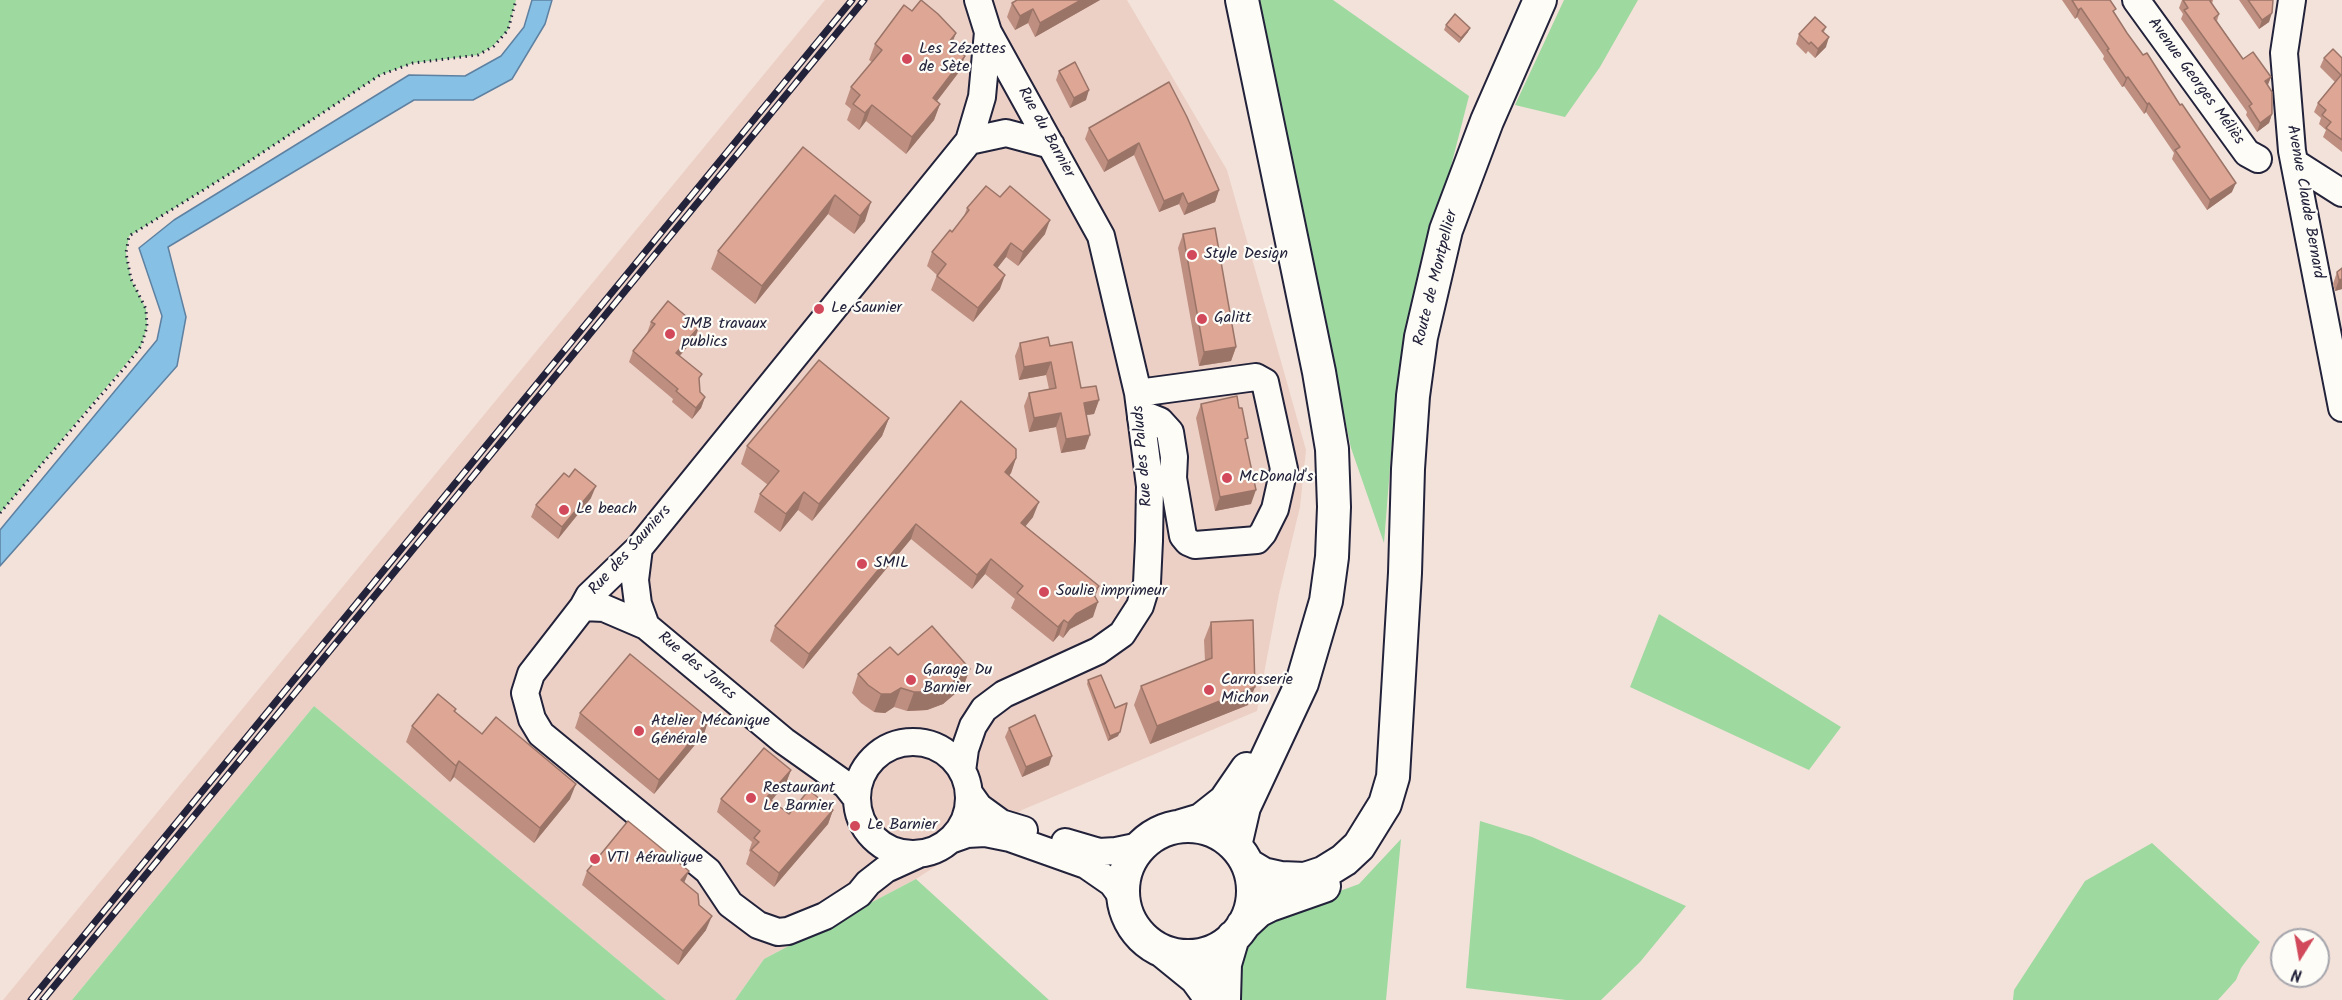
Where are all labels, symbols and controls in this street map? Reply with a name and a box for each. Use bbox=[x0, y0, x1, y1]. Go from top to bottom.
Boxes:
street label: Avenue Georges Méliès bbox=[2142, 15, 2248, 149]
place label: Les Zézettes de Sète bbox=[919, 40, 1006, 78]
marker: Les Zézettes de Sète bbox=[900, 52, 914, 66]
street label: Rue du Barnier bbox=[1012, 84, 1078, 182]
street label: Avenue Claude Bernard bbox=[2281, 124, 2327, 280]
street label: Route de Montpellier bbox=[1411, 208, 1463, 348]
place label: Style Design bbox=[1204, 245, 1288, 265]
marker: Style Design bbox=[1185, 248, 1199, 262]
place label: Le Saunier bbox=[831, 299, 902, 319]
marker: Le Saunier bbox=[812, 302, 826, 316]
place label: Galitt bbox=[1214, 309, 1251, 329]
marker: Galitt bbox=[1195, 312, 1209, 326]
place label: JMB travaux publics bbox=[682, 315, 766, 353]
marker: JMB travaux publics bbox=[663, 327, 677, 341]
street label: Rue des Paluds bbox=[1130, 405, 1158, 507]
place label: McDonald's bbox=[1239, 468, 1313, 488]
marker: McDonald's bbox=[1220, 471, 1234, 485]
place label: Le beach bbox=[576, 500, 637, 520]
street label: Rue des Sauniers bbox=[586, 502, 676, 600]
marker: Le beach bbox=[557, 503, 571, 517]
place label: SMIL bbox=[874, 554, 909, 574]
marker: SMIL bbox=[855, 557, 869, 571]
place label: Soulie imprimeur bbox=[1056, 582, 1167, 602]
marker: Soulie imprimeur bbox=[1037, 585, 1051, 599]
street label: Rue des Joncs bbox=[653, 629, 739, 705]
place label: Garage Du Barnier bbox=[923, 661, 992, 699]
place label: Carrosserie Michon bbox=[1221, 671, 1293, 709]
marker: Garage Du Barnier bbox=[904, 673, 918, 687]
marker: Carrosserie Michon bbox=[1202, 683, 1216, 697]
place label: Atelier Mécanique Générale bbox=[651, 712, 770, 750]
marker: Atelier Mécanique Générale bbox=[632, 724, 646, 738]
place label: Restaurant Le Barnier bbox=[763, 779, 835, 817]
marker: Restaurant Le Barnier bbox=[744, 791, 758, 805]
place label: Le Barnier bbox=[867, 816, 937, 836]
marker: Le Barnier bbox=[848, 819, 862, 833]
place label: VTI Aéraulique bbox=[607, 849, 703, 869]
marker: VTI Aéraulique bbox=[588, 852, 602, 866]
north arrow bbox=[2270, 928, 2330, 988]
text: N bbox=[2290, 961, 2304, 987]

